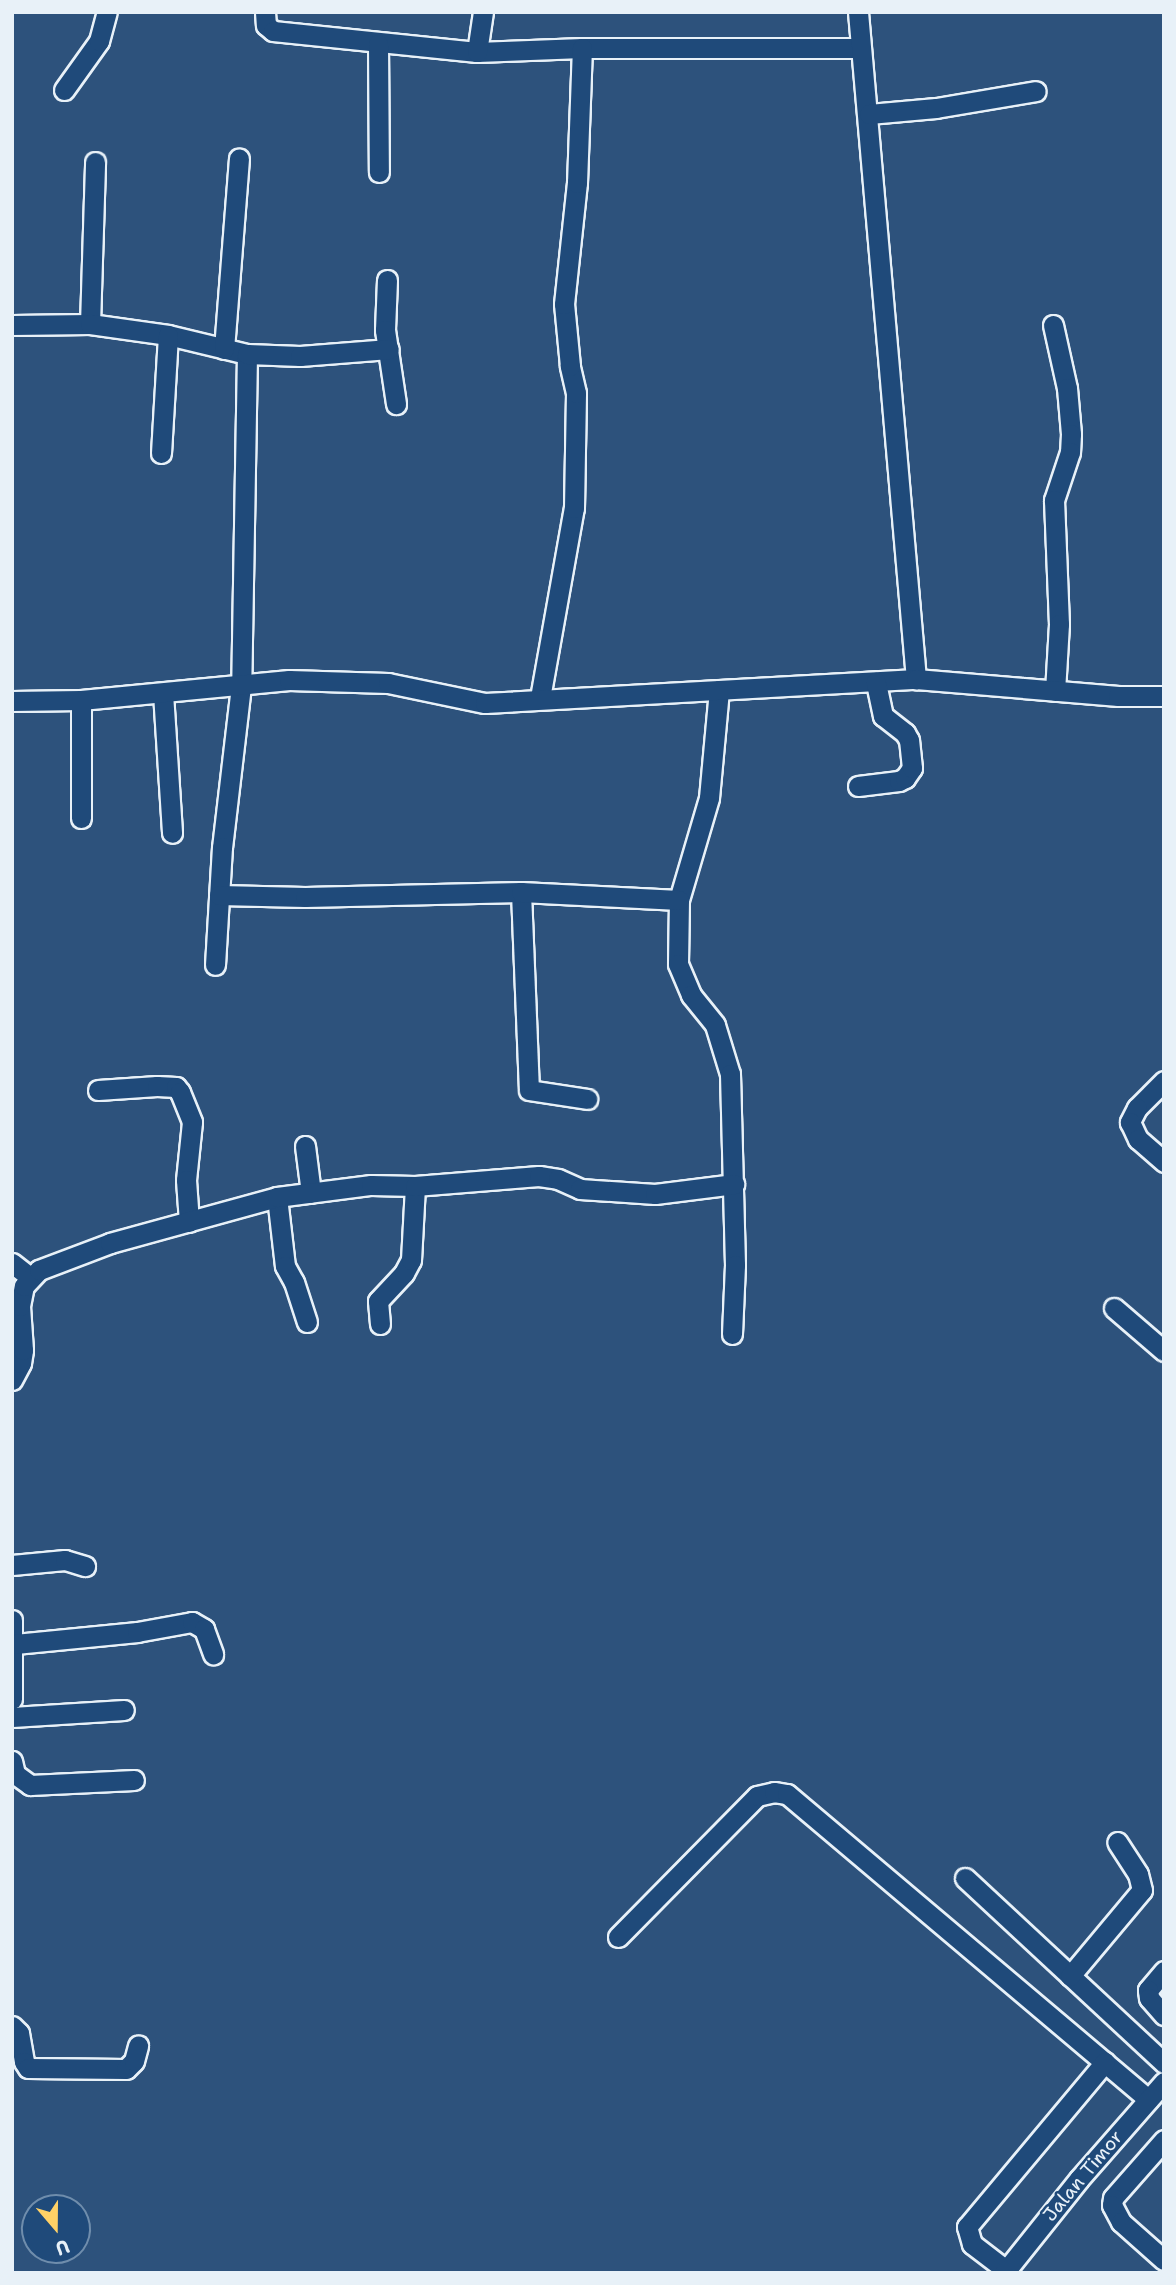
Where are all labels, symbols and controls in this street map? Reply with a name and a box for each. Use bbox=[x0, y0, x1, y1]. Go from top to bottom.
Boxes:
street label: Jalan Timor bbox=[1038, 2126, 1128, 2226]
north arrow bbox=[21, 2194, 91, 2264]
text: U bbox=[52, 2233, 73, 2261]

